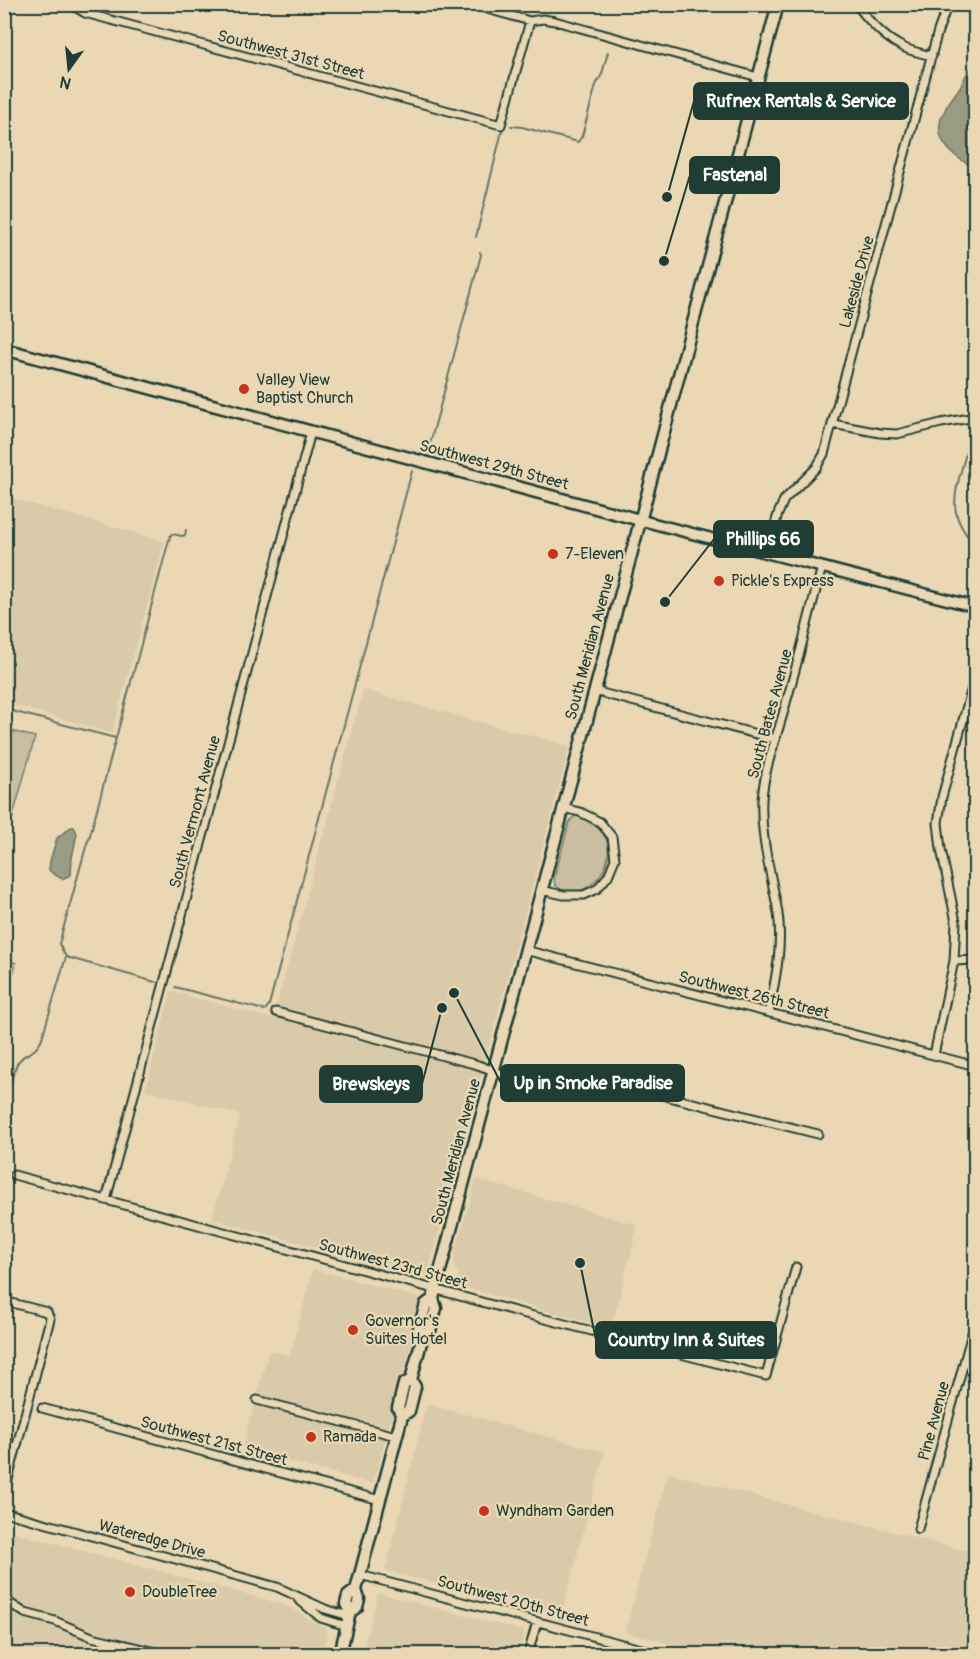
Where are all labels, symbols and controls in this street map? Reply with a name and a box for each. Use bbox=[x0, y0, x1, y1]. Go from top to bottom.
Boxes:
street label: Southwest 31st Street bbox=[215, 26, 367, 84]
north arrow bbox=[39, 39, 99, 99]
text: N bbox=[57, 71, 73, 94]
callout: Rufnex Rentals & Service bbox=[694, 83, 908, 119]
text: Rufnex Rentals & Service bbox=[706, 90, 897, 113]
callout: Fastenal bbox=[690, 157, 779, 193]
text: Fastenal bbox=[703, 164, 767, 187]
street label: Lakeside Drive bbox=[835, 234, 879, 330]
place label: Valley View Baptist Church bbox=[256, 370, 353, 408]
marker: Valley View Baptist Church bbox=[237, 382, 251, 396]
street label: Southwest 29th Street bbox=[417, 435, 571, 495]
callout: Phillips 66 bbox=[714, 521, 813, 557]
text: Phillips 66 bbox=[726, 528, 800, 551]
place label: 7-Eleven bbox=[565, 544, 624, 564]
marker: 7-Eleven bbox=[546, 547, 560, 561]
place label: Pickle's Express bbox=[731, 571, 834, 591]
street label: South Meridian Avenue bbox=[561, 572, 619, 722]
marker: Pickle's Express bbox=[712, 574, 726, 588]
street label: South Bates Avenue bbox=[743, 647, 797, 781]
street label: South Vermont Avenue bbox=[165, 733, 225, 891]
street label: Southwest 26th Street bbox=[676, 967, 832, 1024]
callout: Up in Smoke Paradise bbox=[501, 1065, 684, 1101]
callout: Brewskeys bbox=[320, 1066, 422, 1102]
text: Up in Smoke Paradise bbox=[513, 1072, 674, 1095]
text: Brewskeys bbox=[332, 1073, 411, 1096]
street label: South Meridian Avenue bbox=[427, 1077, 485, 1227]
street label: Southwest 23rd Street bbox=[316, 1235, 470, 1294]
place label: Governor's Suites Hotel bbox=[365, 1311, 447, 1349]
callout: Country Inn & Suites bbox=[596, 1322, 776, 1358]
marker: Governor's Suites Hotel bbox=[346, 1323, 360, 1337]
text: Country Inn & Suites bbox=[608, 1329, 765, 1352]
street label: Pine Avenue bbox=[914, 1379, 954, 1463]
street label: Southwest 21st Street bbox=[138, 1412, 290, 1470]
place label: Ramada bbox=[323, 1427, 377, 1447]
marker: Ramada bbox=[304, 1430, 318, 1444]
place label: Wyndham Garden bbox=[496, 1501, 614, 1521]
marker: Wyndham Garden bbox=[477, 1504, 491, 1518]
street label: Wateredge Drive bbox=[97, 1515, 208, 1563]
street label: Southwest 20th Street bbox=[435, 1571, 592, 1631]
place label: DoubleTree bbox=[142, 1582, 217, 1602]
marker: DoubleTree bbox=[123, 1585, 137, 1599]

